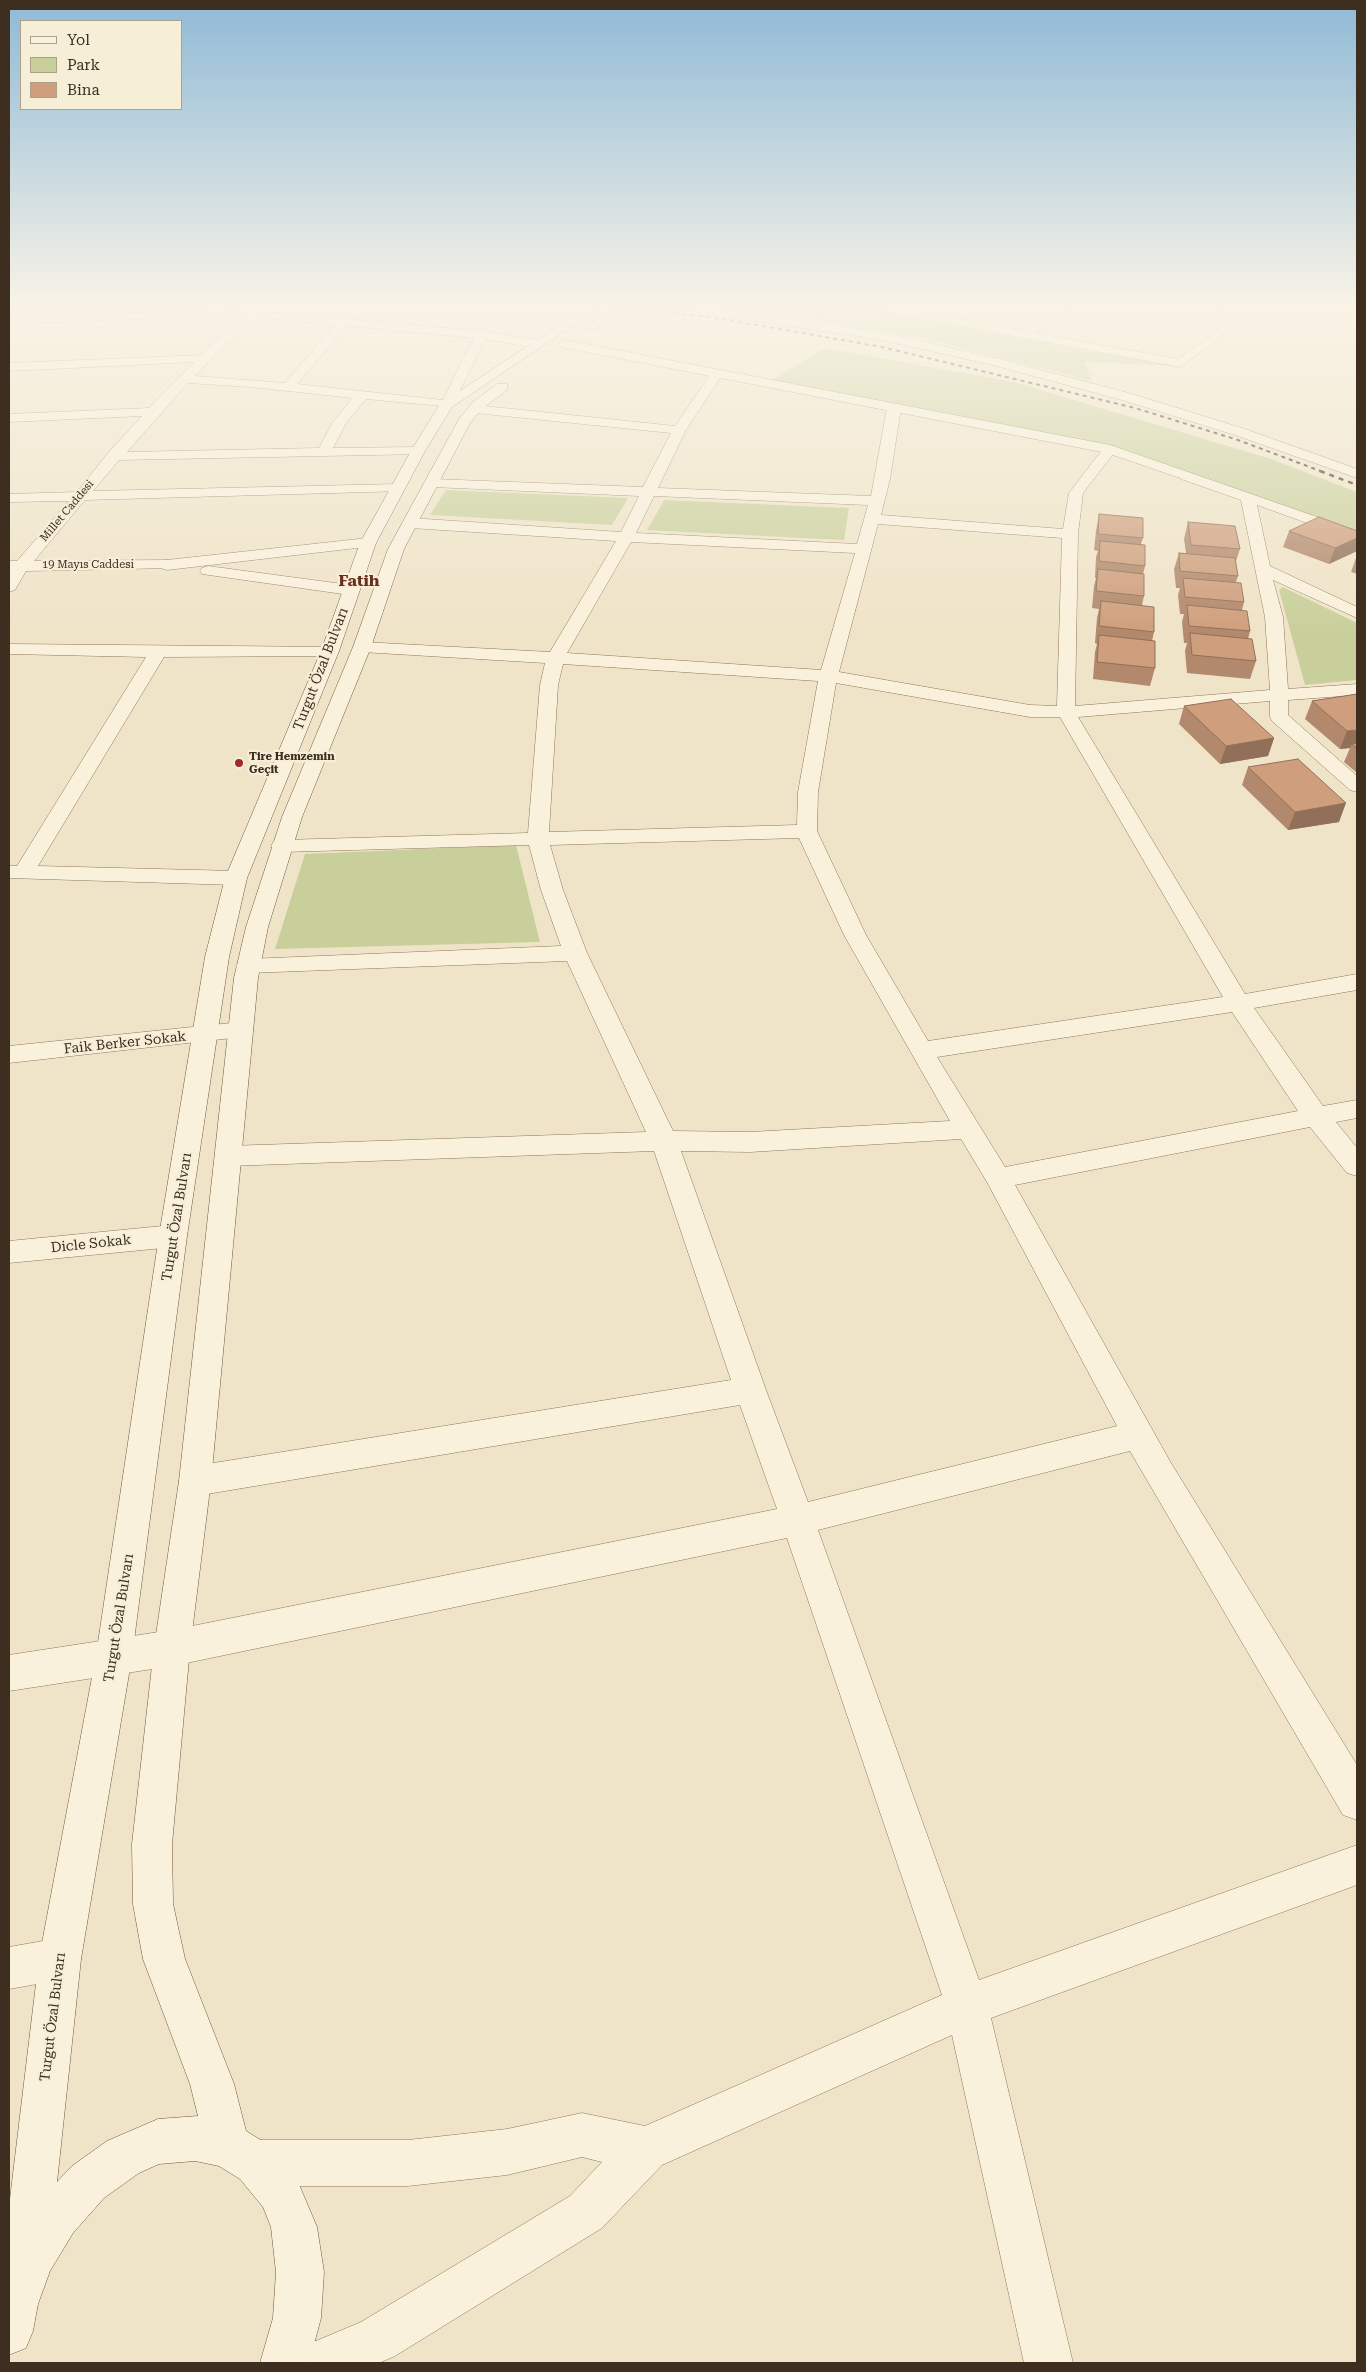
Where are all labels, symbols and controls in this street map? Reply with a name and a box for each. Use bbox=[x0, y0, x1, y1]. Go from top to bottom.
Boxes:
legend bbox=[20, 20, 182, 110]
text: Yol bbox=[67, 31, 90, 49]
text: Park bbox=[67, 56, 100, 74]
text: Bina bbox=[67, 81, 100, 99]
street label: Millet Caddesi bbox=[37, 478, 97, 544]
street label: 19 Mayıs Caddesi bbox=[42, 558, 134, 572]
district label: Fatih bbox=[339, 571, 379, 591]
street label: Turgut Özal Bulvarı bbox=[290, 605, 352, 733]
place label: Tire Hemzemin Geçit bbox=[249, 750, 335, 776]
marker: Tire Hemzemin Geçit bbox=[233, 757, 245, 769]
street label: Faik Berker Sokak bbox=[63, 1028, 187, 1058]
street label: Turgut Özal Bulvarı bbox=[159, 1151, 195, 1283]
street label: Dicle Sokak bbox=[50, 1231, 132, 1257]
street label: Turgut Özal Bulvarı bbox=[101, 1552, 137, 1684]
street label: Turgut Özal Bulvarı bbox=[37, 1951, 69, 2083]

